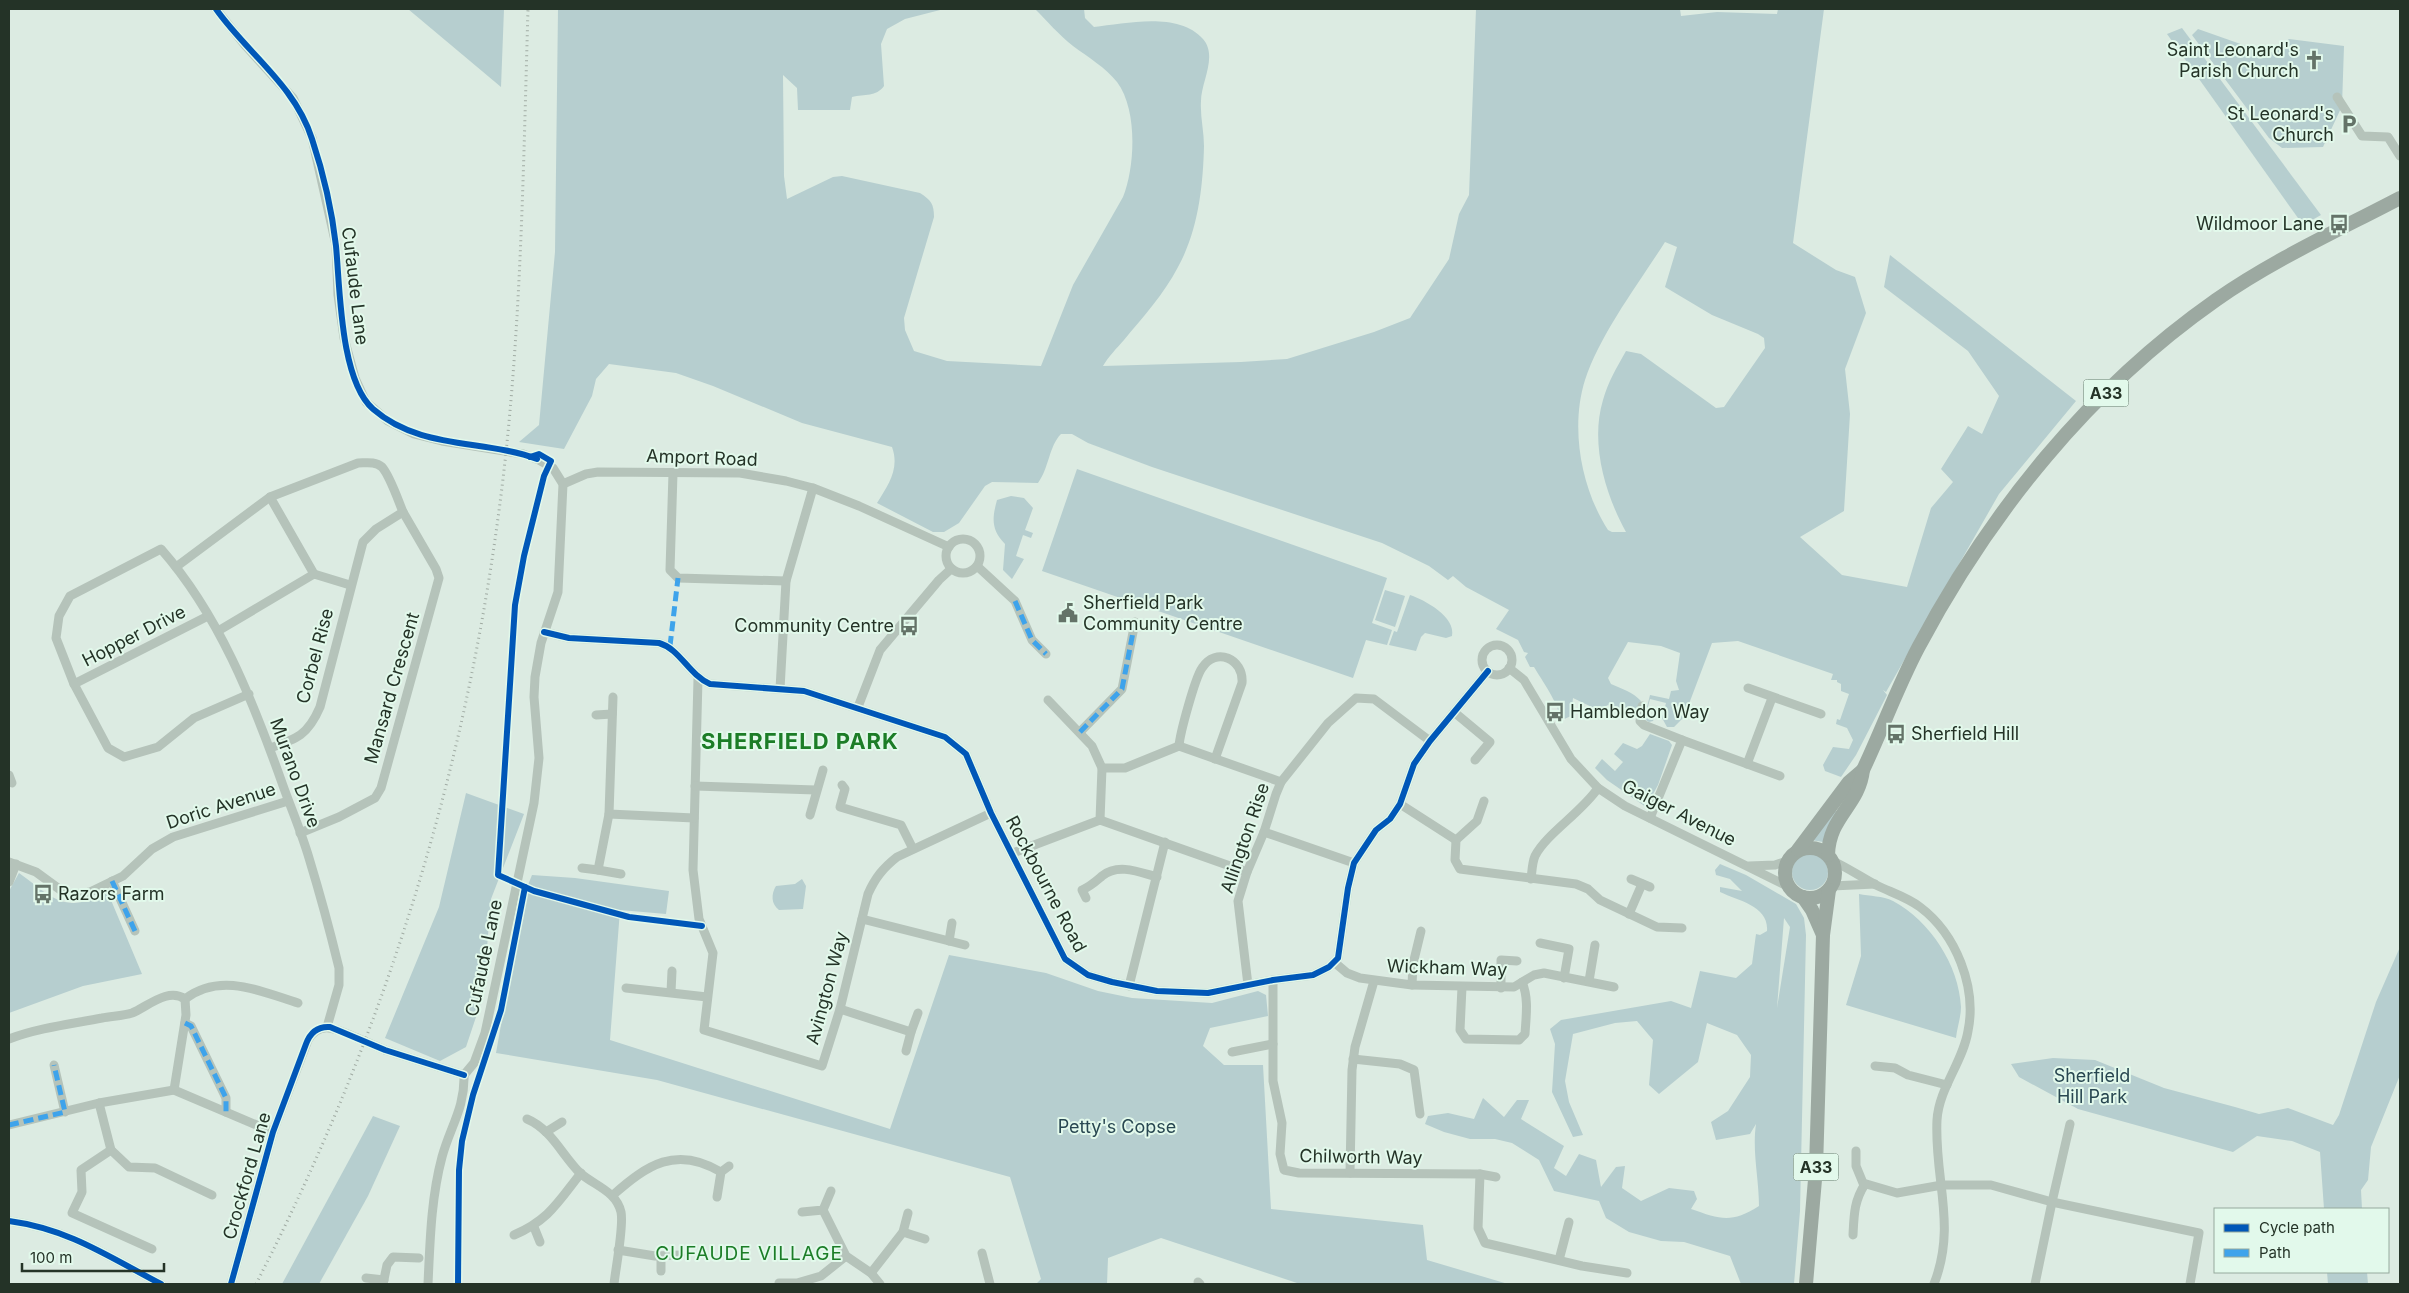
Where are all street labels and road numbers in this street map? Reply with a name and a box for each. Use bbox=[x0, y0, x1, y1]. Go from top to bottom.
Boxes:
street label: Cufaude Lane bbox=[338, 226, 373, 346]
road number: A33 bbox=[2084, 379, 2128, 406]
street label: Amport Road bbox=[646, 445, 758, 470]
street label: Hopper Drive bbox=[79, 600, 189, 671]
street label: Corbel Rise bbox=[292, 606, 337, 706]
street label: Mansard Crescent bbox=[360, 610, 423, 766]
street label: Murano Drive bbox=[266, 715, 325, 830]
street label: Gaiger Avenue bbox=[1619, 775, 1739, 850]
street label: Doric Avenue bbox=[163, 778, 278, 833]
street label: Allington Rise bbox=[1216, 780, 1273, 896]
street label: Rockbourne Road bbox=[1002, 812, 1091, 956]
street label: Cufaude Lane bbox=[461, 898, 506, 1018]
street label: Avington Way bbox=[801, 929, 852, 1047]
street label: Wickham Way bbox=[1386, 955, 1508, 980]
street label: Crockford Lane bbox=[218, 1110, 275, 1242]
street label: Chilworth Way bbox=[1299, 1145, 1423, 1168]
road number: A33 bbox=[1794, 1154, 1838, 1180]

